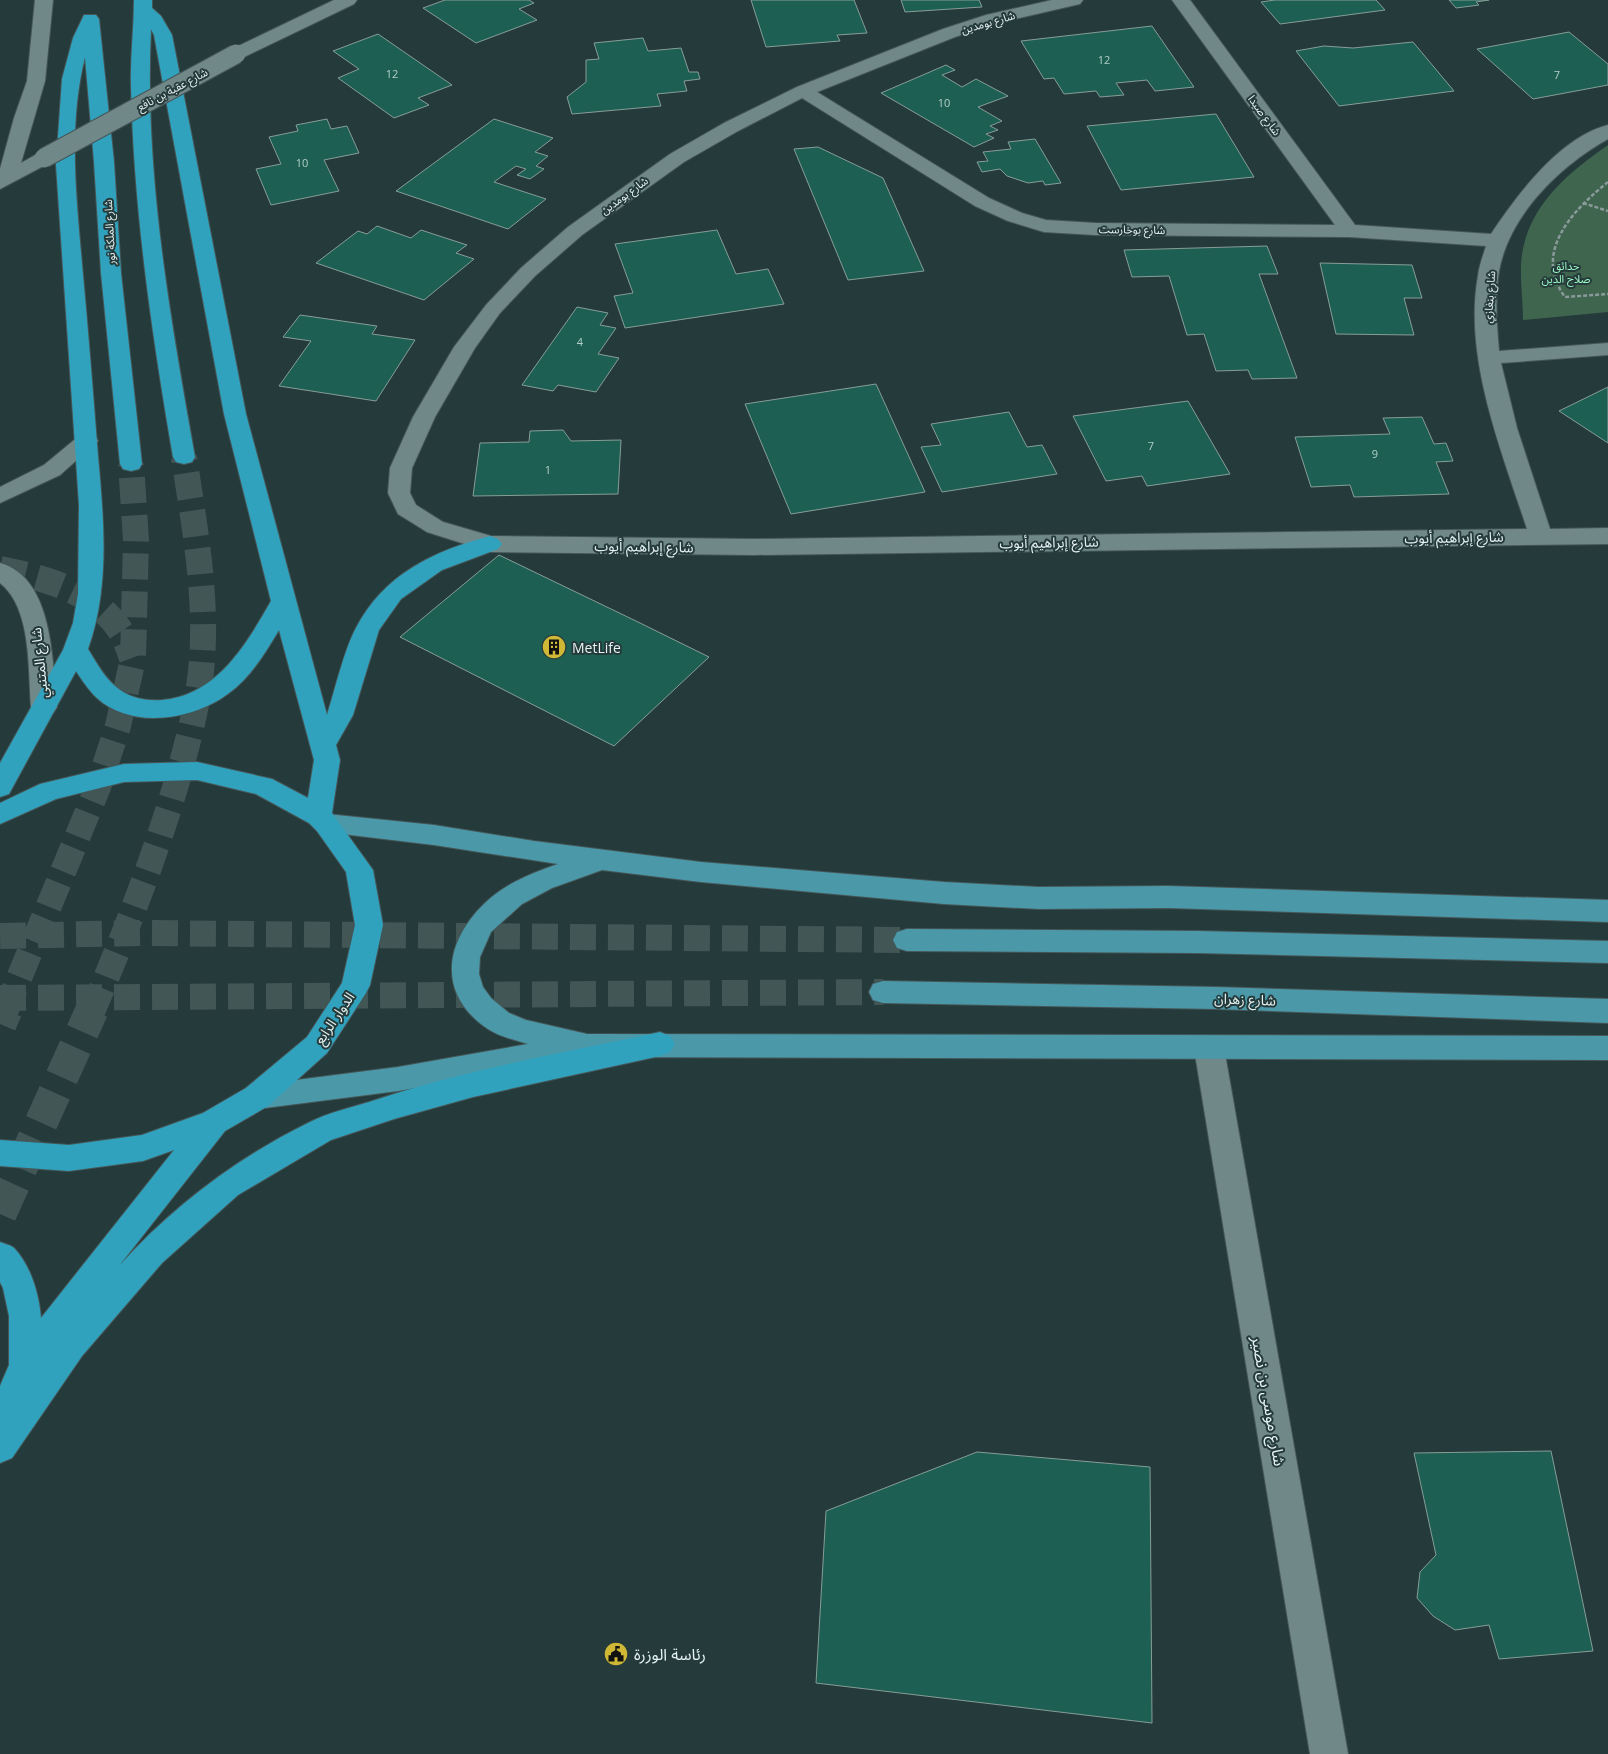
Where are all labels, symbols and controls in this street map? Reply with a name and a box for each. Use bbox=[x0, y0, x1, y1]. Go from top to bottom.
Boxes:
street label: شارع بومدين bbox=[959, 7, 1017, 38]
house number: 12 bbox=[1098, 52, 1110, 67]
street label: شارع عقبة بن نافع bbox=[134, 64, 211, 115]
house number: 12 bbox=[386, 66, 398, 81]
house number: 7 bbox=[1554, 67, 1560, 82]
street label: شارع صيدا bbox=[1244, 92, 1285, 139]
house number: 10 bbox=[938, 95, 950, 110]
house number: 10 bbox=[296, 155, 308, 170]
street label: شارع بومدين bbox=[597, 172, 652, 218]
street label: شارع الملكة نور bbox=[100, 199, 119, 266]
street label: شارع بوخارست bbox=[1099, 221, 1166, 238]
park label: حدائق صلاح الدين bbox=[1541, 258, 1591, 287]
street label: شارع بنغازي bbox=[1480, 270, 1501, 324]
house number: 4 bbox=[577, 334, 584, 349]
house number: 7 bbox=[1148, 438, 1154, 453]
house number: 9 bbox=[1372, 446, 1378, 461]
house number: 1 bbox=[545, 462, 551, 477]
street label: شارع إبراهيم أيوب bbox=[1404, 527, 1504, 549]
street label: شارع إبراهيم أيوب bbox=[999, 532, 1099, 554]
street label: شارع إبراهيم أيوب bbox=[594, 536, 694, 558]
street label: شارع المتنبي bbox=[26, 626, 54, 699]
building icon: MetLife bbox=[541, 634, 567, 660]
place label: MetLife bbox=[572, 638, 621, 657]
street label: الدوار الرابع bbox=[309, 988, 360, 1049]
street label: شارع زهران bbox=[1214, 988, 1276, 1012]
street label: شارع موسى بن نصير bbox=[1245, 1333, 1291, 1468]
public building icon: رئاسة الوزرة bbox=[603, 1641, 629, 1667]
place label: رئاسة الوزرة bbox=[634, 1643, 706, 1665]

